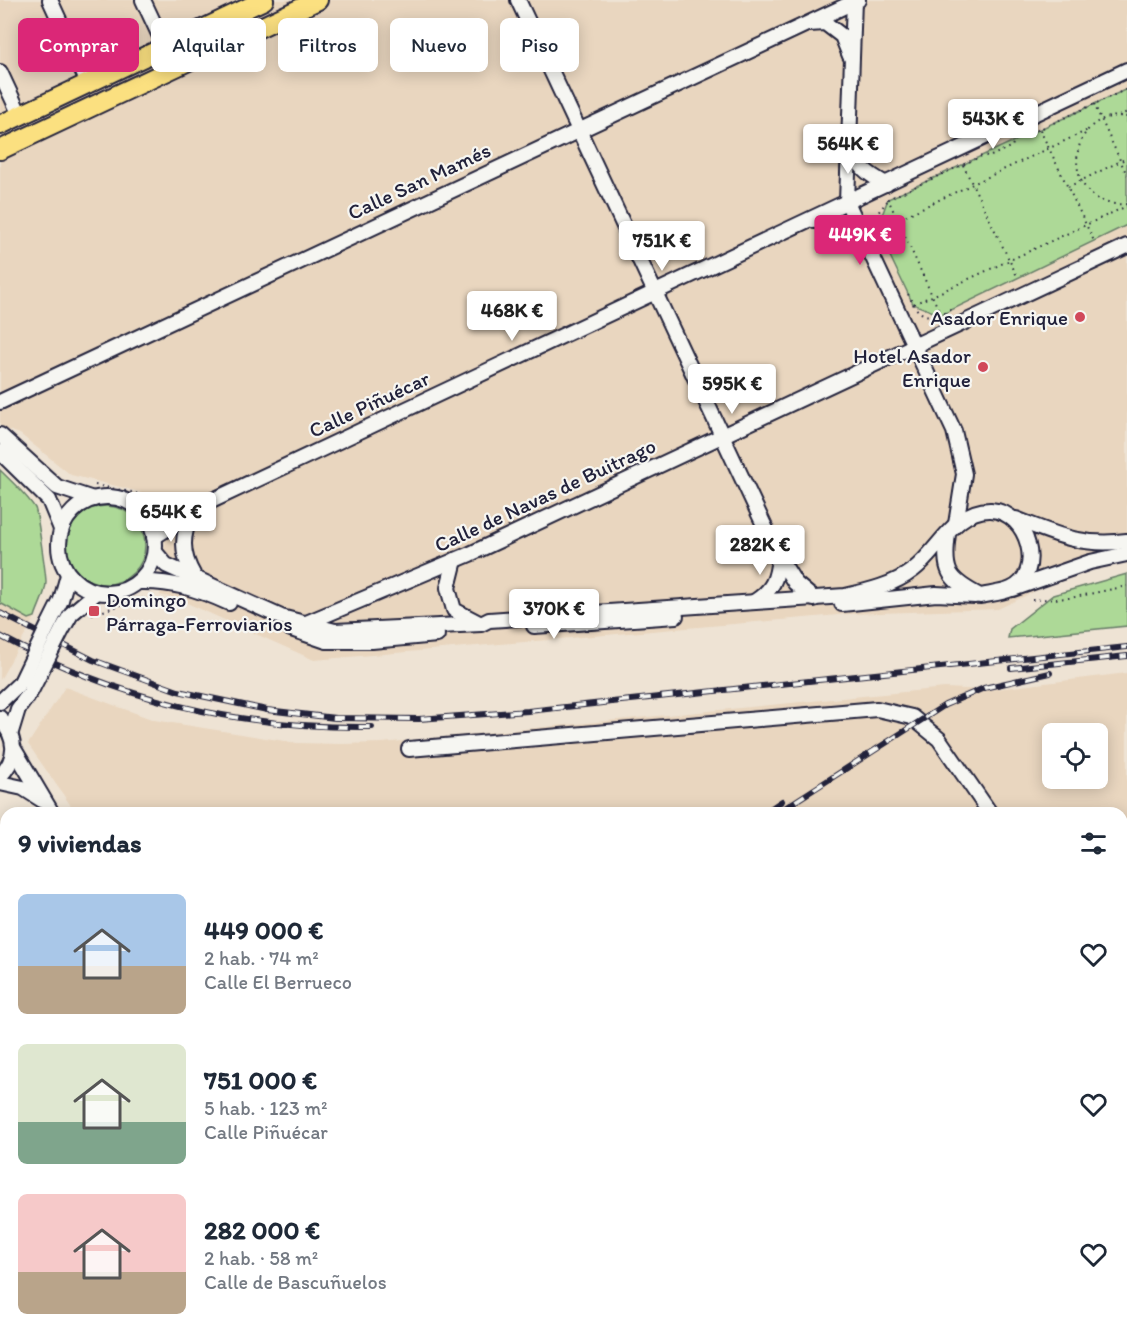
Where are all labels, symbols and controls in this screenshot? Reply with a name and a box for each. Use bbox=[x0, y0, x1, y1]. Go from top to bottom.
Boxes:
chip: Comprar bbox=[18, 18, 139, 72]
chip: Alquilar bbox=[151, 18, 266, 72]
chip: Filtros bbox=[278, 18, 378, 72]
chip: Nuevo bbox=[390, 18, 488, 72]
chip: Piso bbox=[500, 18, 579, 72]
pin: 543K € bbox=[944, 99, 1042, 150]
text: 543K € bbox=[962, 106, 1024, 130]
pin: 564K € bbox=[799, 124, 897, 175]
text: 564K € bbox=[817, 131, 879, 155]
street label: Calle San Mamés bbox=[344, 137, 494, 225]
pin: 449K € bbox=[811, 215, 909, 266]
pin: 751K € bbox=[613, 221, 711, 272]
text: 449K € bbox=[828, 222, 892, 246]
text: 751K € bbox=[633, 228, 691, 252]
pin: 468K € bbox=[463, 291, 561, 342]
text: 468K € bbox=[481, 298, 543, 322]
place label: Asador Enrique bbox=[930, 305, 1068, 330]
marker: Asador Enrique bbox=[1073, 310, 1087, 324]
place label: Hotel Asador Enrique bbox=[853, 343, 971, 392]
marker: Hotel Asador Enrique bbox=[976, 360, 990, 374]
pin: 595K € bbox=[683, 364, 781, 415]
street label: Calle Piñuécar bbox=[305, 365, 433, 443]
text: 595K € bbox=[702, 371, 762, 395]
street label: Calle de Navas de Buitrago bbox=[430, 433, 660, 557]
pin: 654K € bbox=[122, 492, 220, 543]
text: 654K € bbox=[140, 499, 202, 523]
pin: 282K € bbox=[711, 525, 809, 576]
text: 282K € bbox=[730, 532, 790, 556]
place label: Domingo Párraga-Ferroviarios bbox=[106, 587, 293, 636]
pin: 370K € bbox=[505, 589, 603, 640]
text: 370K € bbox=[523, 596, 585, 620]
marker: Domingo Párraga-Ferroviarios bbox=[87, 604, 101, 618]
map controls bbox=[1042, 723, 1108, 789]
button: locate bbox=[1042, 723, 1108, 789]
text: 9 viviendas bbox=[18, 827, 142, 859]
icon: filters bbox=[1077, 827, 1110, 860]
text: 449 000 € bbox=[204, 914, 323, 946]
icon: home bbox=[66, 918, 138, 990]
icon: heart bbox=[1077, 938, 1110, 971]
text: 2 hab. · 74 m² bbox=[204, 946, 319, 970]
text: Calle El Berrueco bbox=[204, 970, 352, 994]
text: 751 000 € bbox=[204, 1064, 317, 1096]
icon: home bbox=[66, 1068, 138, 1140]
icon: heart bbox=[1077, 1088, 1110, 1121]
text: 5 hab. · 123 m² bbox=[204, 1096, 328, 1120]
text: Calle Piñuécar bbox=[204, 1120, 328, 1144]
text: 282 000 € bbox=[204, 1214, 320, 1246]
icon: home bbox=[66, 1218, 138, 1290]
icon: heart bbox=[1077, 1238, 1110, 1271]
text: 2 hab. · 58 m² bbox=[204, 1246, 318, 1270]
text: Calle de Bascuñuelos bbox=[204, 1270, 387, 1294]

